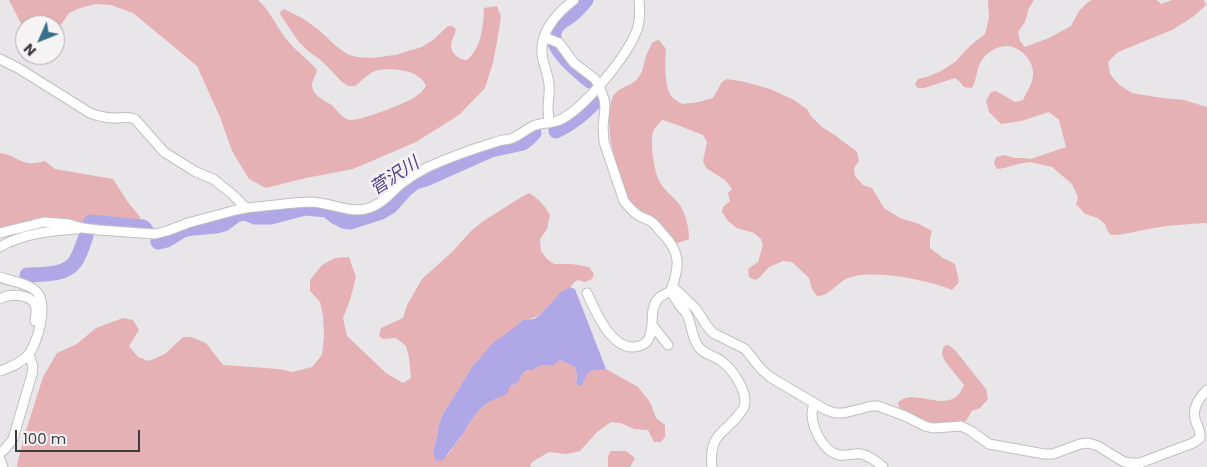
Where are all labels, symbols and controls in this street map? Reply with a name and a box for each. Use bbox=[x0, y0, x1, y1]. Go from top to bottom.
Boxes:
north arrow bbox=[15, 15, 65, 65]
text: N bbox=[19, 39, 41, 60]
water label: 菅沢川 bbox=[366, 153, 424, 201]
scale bar bbox=[18, 420, 142, 452]
text: 100 m bbox=[23, 428, 66, 449]

